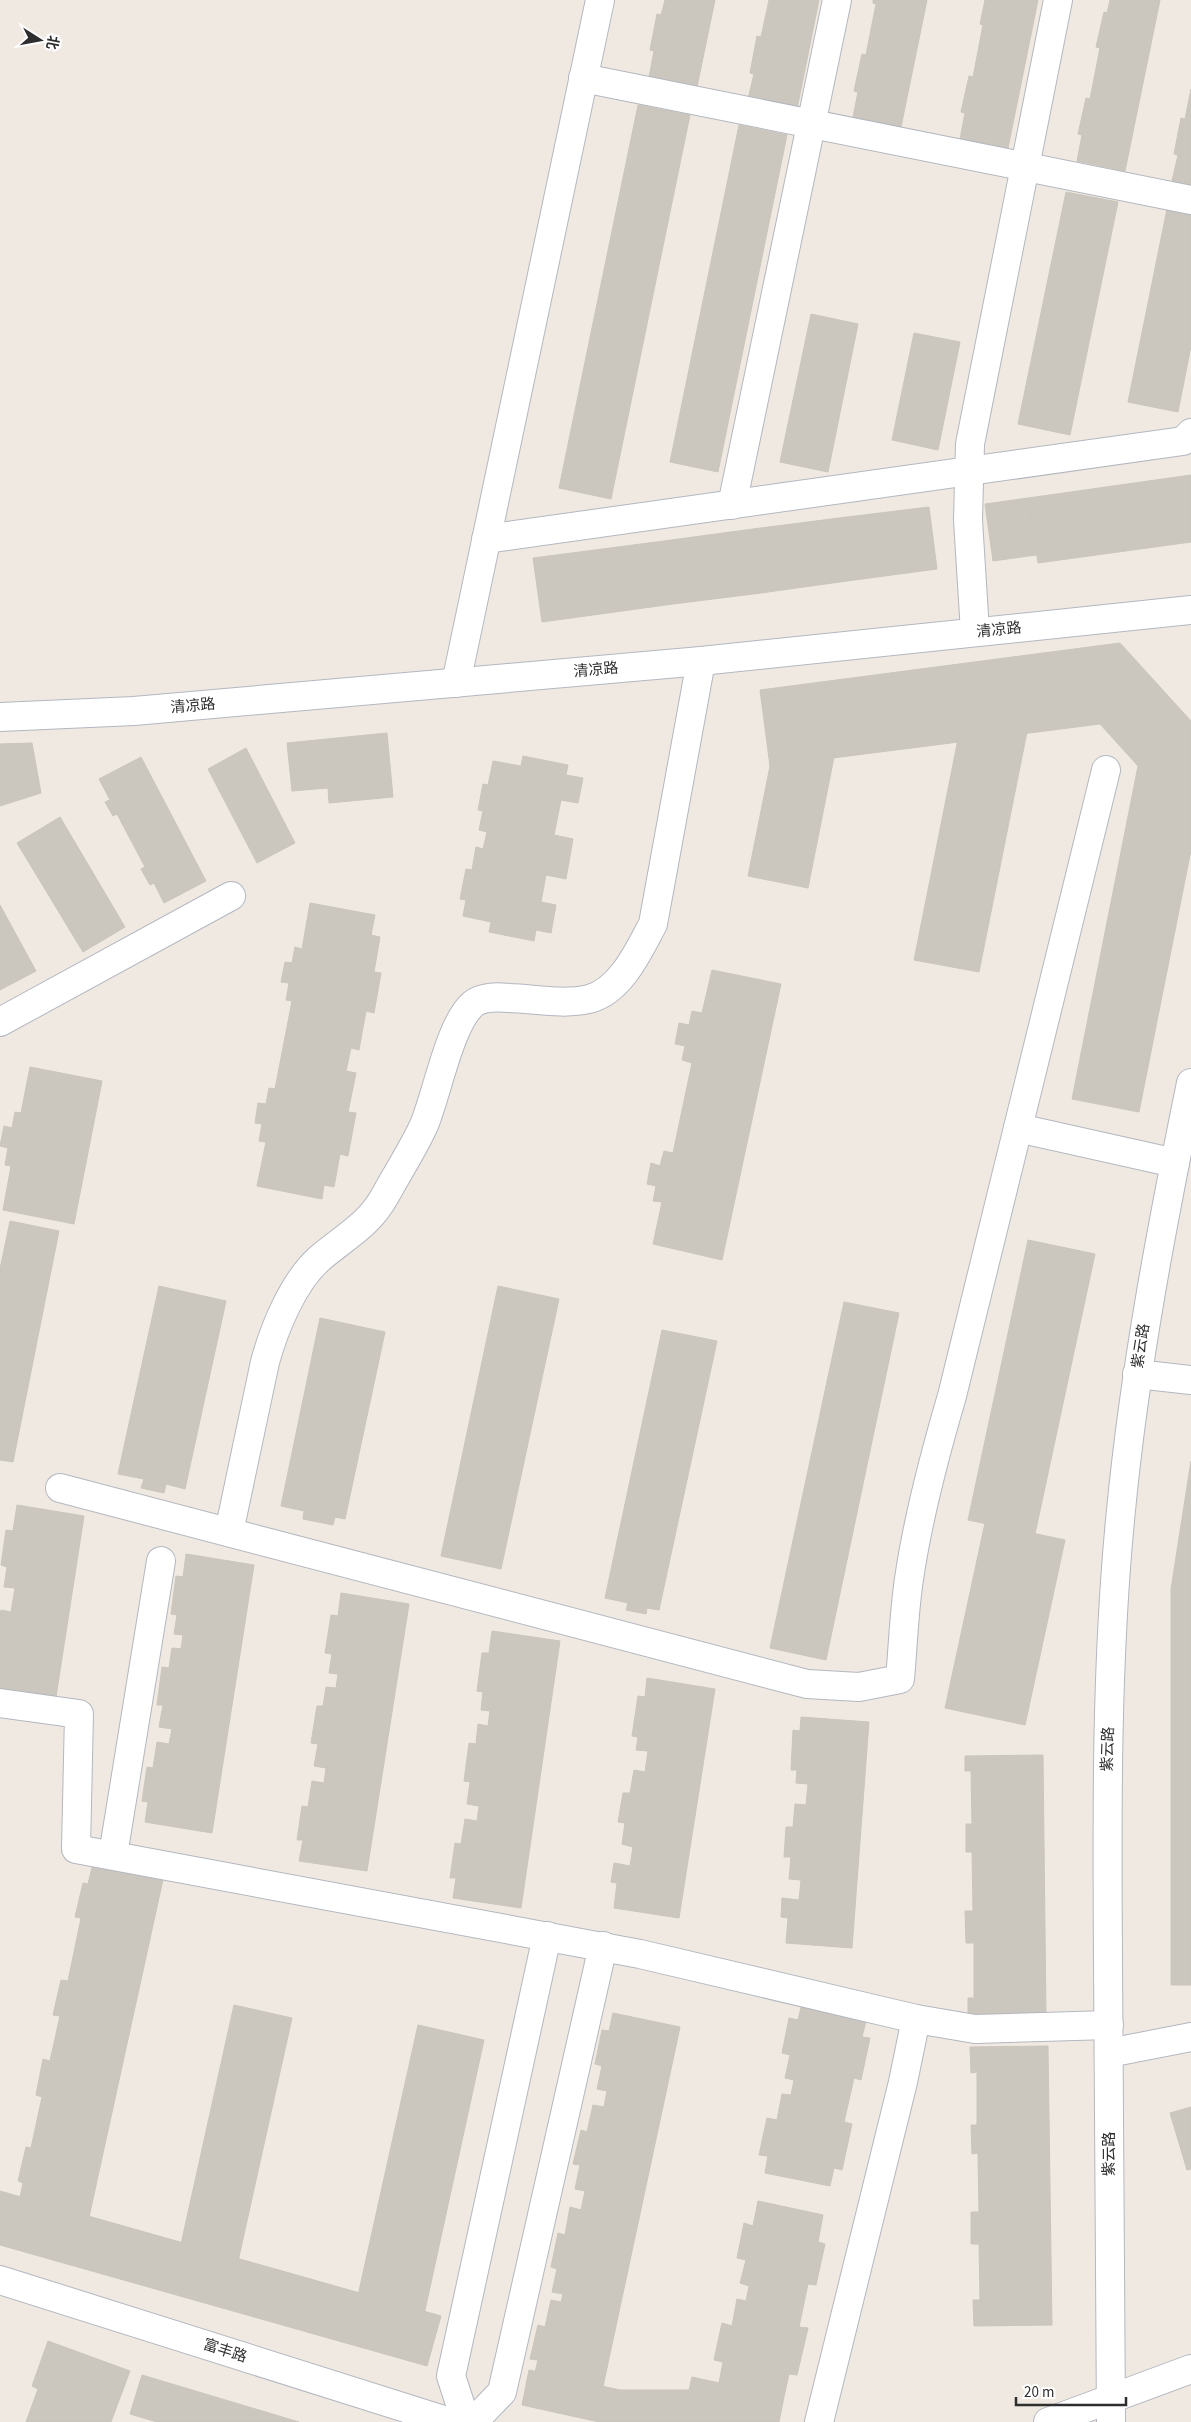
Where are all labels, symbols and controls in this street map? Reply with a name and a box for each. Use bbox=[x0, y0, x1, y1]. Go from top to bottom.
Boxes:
north arrow bbox=[15, 15, 65, 65]
text: 北 bbox=[41, 34, 63, 51]
street label: 清凉路 bbox=[976, 617, 1022, 643]
street label: 清凉路 bbox=[573, 658, 619, 682]
street label: 清凉路 bbox=[170, 694, 216, 718]
street label: 紫云路 bbox=[1127, 1322, 1155, 1370]
street label: 紫云路 bbox=[1097, 1726, 1119, 1772]
street label: 紫云路 bbox=[1099, 2131, 1120, 2177]
street label: 富丰路 bbox=[200, 2334, 250, 2368]
scale bar bbox=[1016, 2374, 1126, 2406]
text: 20 m bbox=[1024, 2382, 1054, 2403]

